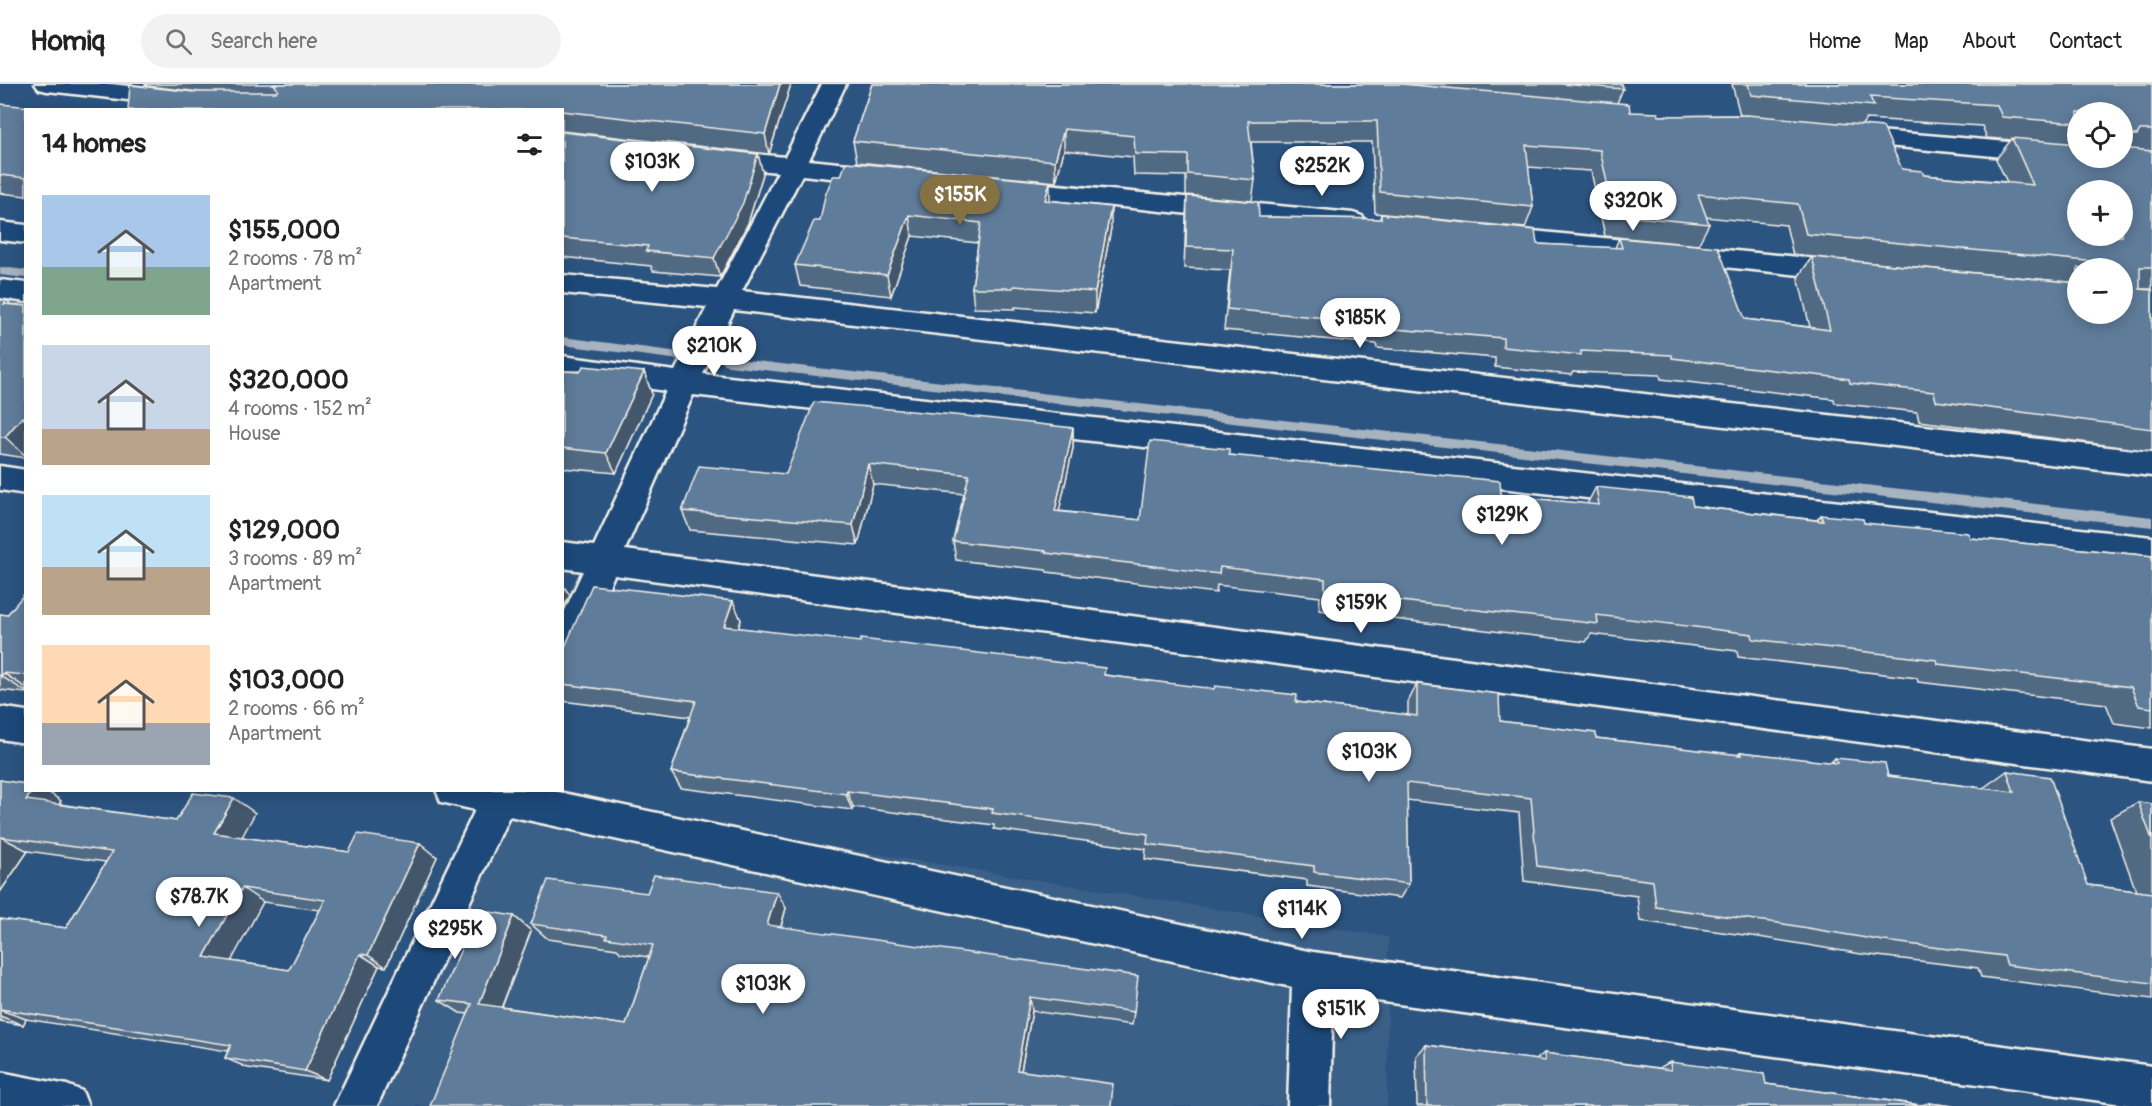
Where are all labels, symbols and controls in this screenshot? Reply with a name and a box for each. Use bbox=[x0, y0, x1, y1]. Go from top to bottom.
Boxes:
search box bbox=[141, 14, 561, 68]
text: Homiq bbox=[30, 24, 105, 59]
icon: search bbox=[162, 25, 195, 58]
text: Search here bbox=[210, 27, 317, 55]
text: Home bbox=[1808, 28, 1861, 55]
text: Map bbox=[1894, 28, 1929, 55]
text: About bbox=[1962, 28, 2016, 55]
text: Contact bbox=[2049, 28, 2122, 55]
map controls bbox=[2067, 102, 2133, 324]
button: locate bbox=[2067, 102, 2133, 168]
text: 14 homes bbox=[42, 128, 146, 160]
icon: filters bbox=[513, 128, 546, 161]
pin: $103K bbox=[610, 142, 694, 193]
pin: $252K bbox=[1280, 146, 1364, 197]
text: $103K bbox=[624, 149, 680, 174]
text: $252K bbox=[1294, 153, 1350, 178]
pin: $155K bbox=[918, 175, 1002, 226]
button: + bbox=[2067, 180, 2133, 246]
pin: $320K bbox=[1591, 181, 1675, 232]
text: $155K bbox=[934, 182, 986, 207]
text: $320K bbox=[1604, 188, 1662, 213]
text: $155,000 bbox=[228, 214, 340, 246]
icon: home bbox=[90, 219, 162, 291]
text: 2 rooms · 78 m² bbox=[228, 246, 362, 271]
button: − bbox=[2067, 258, 2133, 324]
text: Apartment bbox=[228, 271, 321, 296]
pin: $185K bbox=[1318, 298, 1402, 349]
text: $185K bbox=[1334, 305, 1386, 330]
pin: $210K bbox=[672, 326, 756, 377]
text: $210K bbox=[686, 333, 742, 358]
text: $320,000 bbox=[228, 364, 349, 396]
icon: home bbox=[90, 369, 162, 441]
text: 4 rooms · 152 m² bbox=[228, 396, 372, 421]
text: House bbox=[228, 421, 280, 446]
pin: $129K bbox=[1460, 495, 1544, 546]
text: $129K bbox=[1476, 502, 1528, 527]
text: $129,000 bbox=[228, 514, 340, 546]
icon: home bbox=[90, 519, 162, 591]
text: 3 rooms · 89 m² bbox=[228, 546, 362, 571]
text: Apartment bbox=[228, 571, 321, 596]
pin: $159K bbox=[1319, 583, 1403, 634]
text: $159K bbox=[1335, 590, 1387, 615]
text: $103,000 bbox=[228, 664, 344, 696]
icon: home bbox=[90, 669, 162, 741]
text: 2 rooms · 66 m² bbox=[228, 696, 365, 721]
text: Apartment bbox=[228, 721, 321, 746]
pin: $103K bbox=[1327, 732, 1411, 783]
text: $103K bbox=[1341, 739, 1397, 764]
pin: $78.7K bbox=[150, 877, 248, 928]
text: $78.7K bbox=[170, 884, 228, 909]
pin: $114K bbox=[1260, 889, 1344, 940]
text: $114K bbox=[1277, 896, 1327, 921]
pin: $295K bbox=[413, 909, 497, 960]
text: $295K bbox=[427, 916, 483, 941]
pin: $103K bbox=[721, 964, 805, 1015]
text: $103K bbox=[735, 971, 791, 996]
pin: $151K bbox=[1299, 989, 1383, 1040]
text: $151K bbox=[1316, 996, 1366, 1021]

